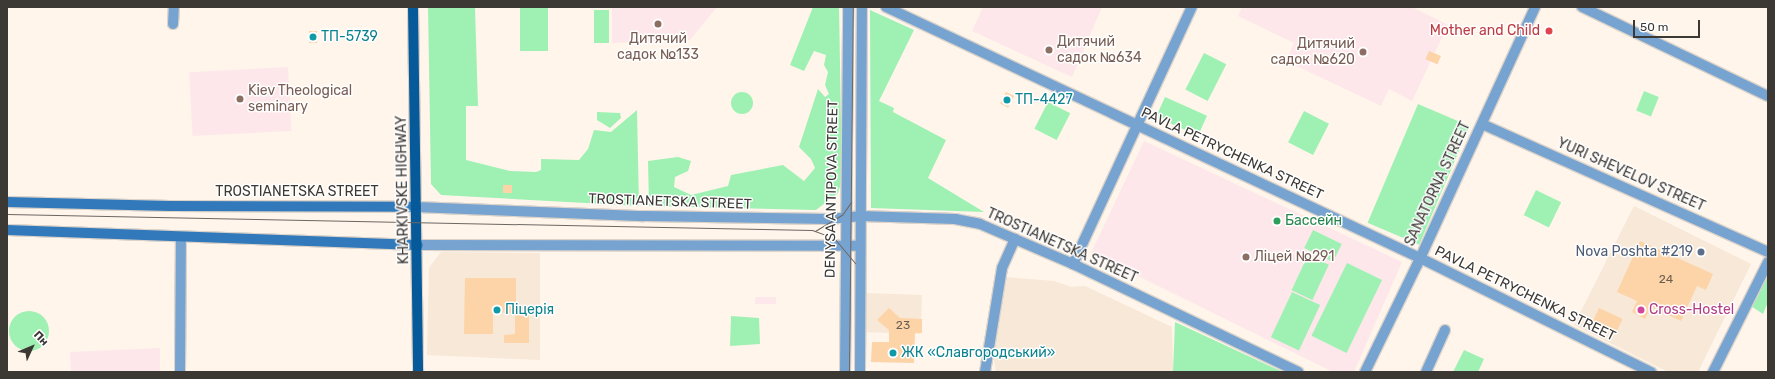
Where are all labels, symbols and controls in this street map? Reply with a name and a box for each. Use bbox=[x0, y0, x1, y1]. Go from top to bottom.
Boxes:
scale bar bbox=[1635, 12, 1702, 38]
marker: Дитячий садок №133 bbox=[653, 19, 663, 29]
text: 50 m bbox=[1640, 20, 1668, 34]
place label: Mother and Child bbox=[1429, 23, 1540, 39]
marker: Mother and Child bbox=[1543, 25, 1555, 37]
place label: ТП-5739 bbox=[321, 29, 378, 45]
place label: Дитячий садок №133 bbox=[617, 31, 699, 64]
marker: ТП-5739 bbox=[308, 32, 318, 42]
place label: Дитячий садок №634 bbox=[1057, 34, 1142, 66]
place label: Дитячий садок №620 bbox=[1270, 36, 1355, 68]
marker: Дитячий садок №634 bbox=[1044, 45, 1054, 55]
marker: Дитячий садок №620 bbox=[1358, 47, 1368, 57]
place label: Kiev Theological seminary bbox=[248, 83, 353, 116]
place label: ТП-4427 bbox=[1015, 92, 1073, 108]
marker: Kiev Theological seminary bbox=[235, 94, 245, 104]
marker: ТП-4427 bbox=[1002, 95, 1012, 105]
street label: DENYSA ANTIPOVA STREET bbox=[822, 99, 842, 279]
street label: PAVLA PETRYCHENKA STREET bbox=[1138, 104, 1326, 204]
street label: KHARKIVSKE HIGHWAY bbox=[393, 116, 413, 264]
street label: SANATORNA STREET bbox=[1402, 119, 1474, 249]
street label: YURI SHEVELOV STREET bbox=[1554, 135, 1708, 215]
street label: TROSTIANETSKA STREET bbox=[215, 184, 379, 200]
street label: TROSTIANETSKA STREET bbox=[588, 191, 752, 213]
street label: TROSTIANETSKA STREET bbox=[984, 205, 1140, 287]
place label: Бассейн bbox=[1285, 213, 1342, 229]
marker: Бассейн bbox=[1272, 216, 1282, 226]
street label: PAVLA PETRYCHENKA STREET bbox=[1432, 243, 1618, 345]
place label: Nova Poshta #219 bbox=[1575, 244, 1693, 260]
marker: Nova Poshta #219 bbox=[1696, 247, 1706, 257]
place label: Ліцей №291 bbox=[1254, 249, 1334, 265]
marker: Ліцей №291 bbox=[1241, 252, 1251, 262]
house number: 24 bbox=[1659, 273, 1673, 287]
place label: Піцерія bbox=[505, 302, 554, 318]
place label: Cross-Hostel bbox=[1649, 302, 1734, 318]
marker: Піцерія bbox=[492, 305, 502, 315]
marker: Cross-Hostel bbox=[1636, 305, 1646, 315]
house number: 23 bbox=[896, 319, 910, 333]
north arrow bbox=[12, 327, 52, 367]
text: Пн bbox=[31, 328, 51, 348]
place label: ЖК «Славгородський» bbox=[901, 345, 1055, 361]
marker: ЖК «Славгородський» bbox=[888, 348, 898, 358]

